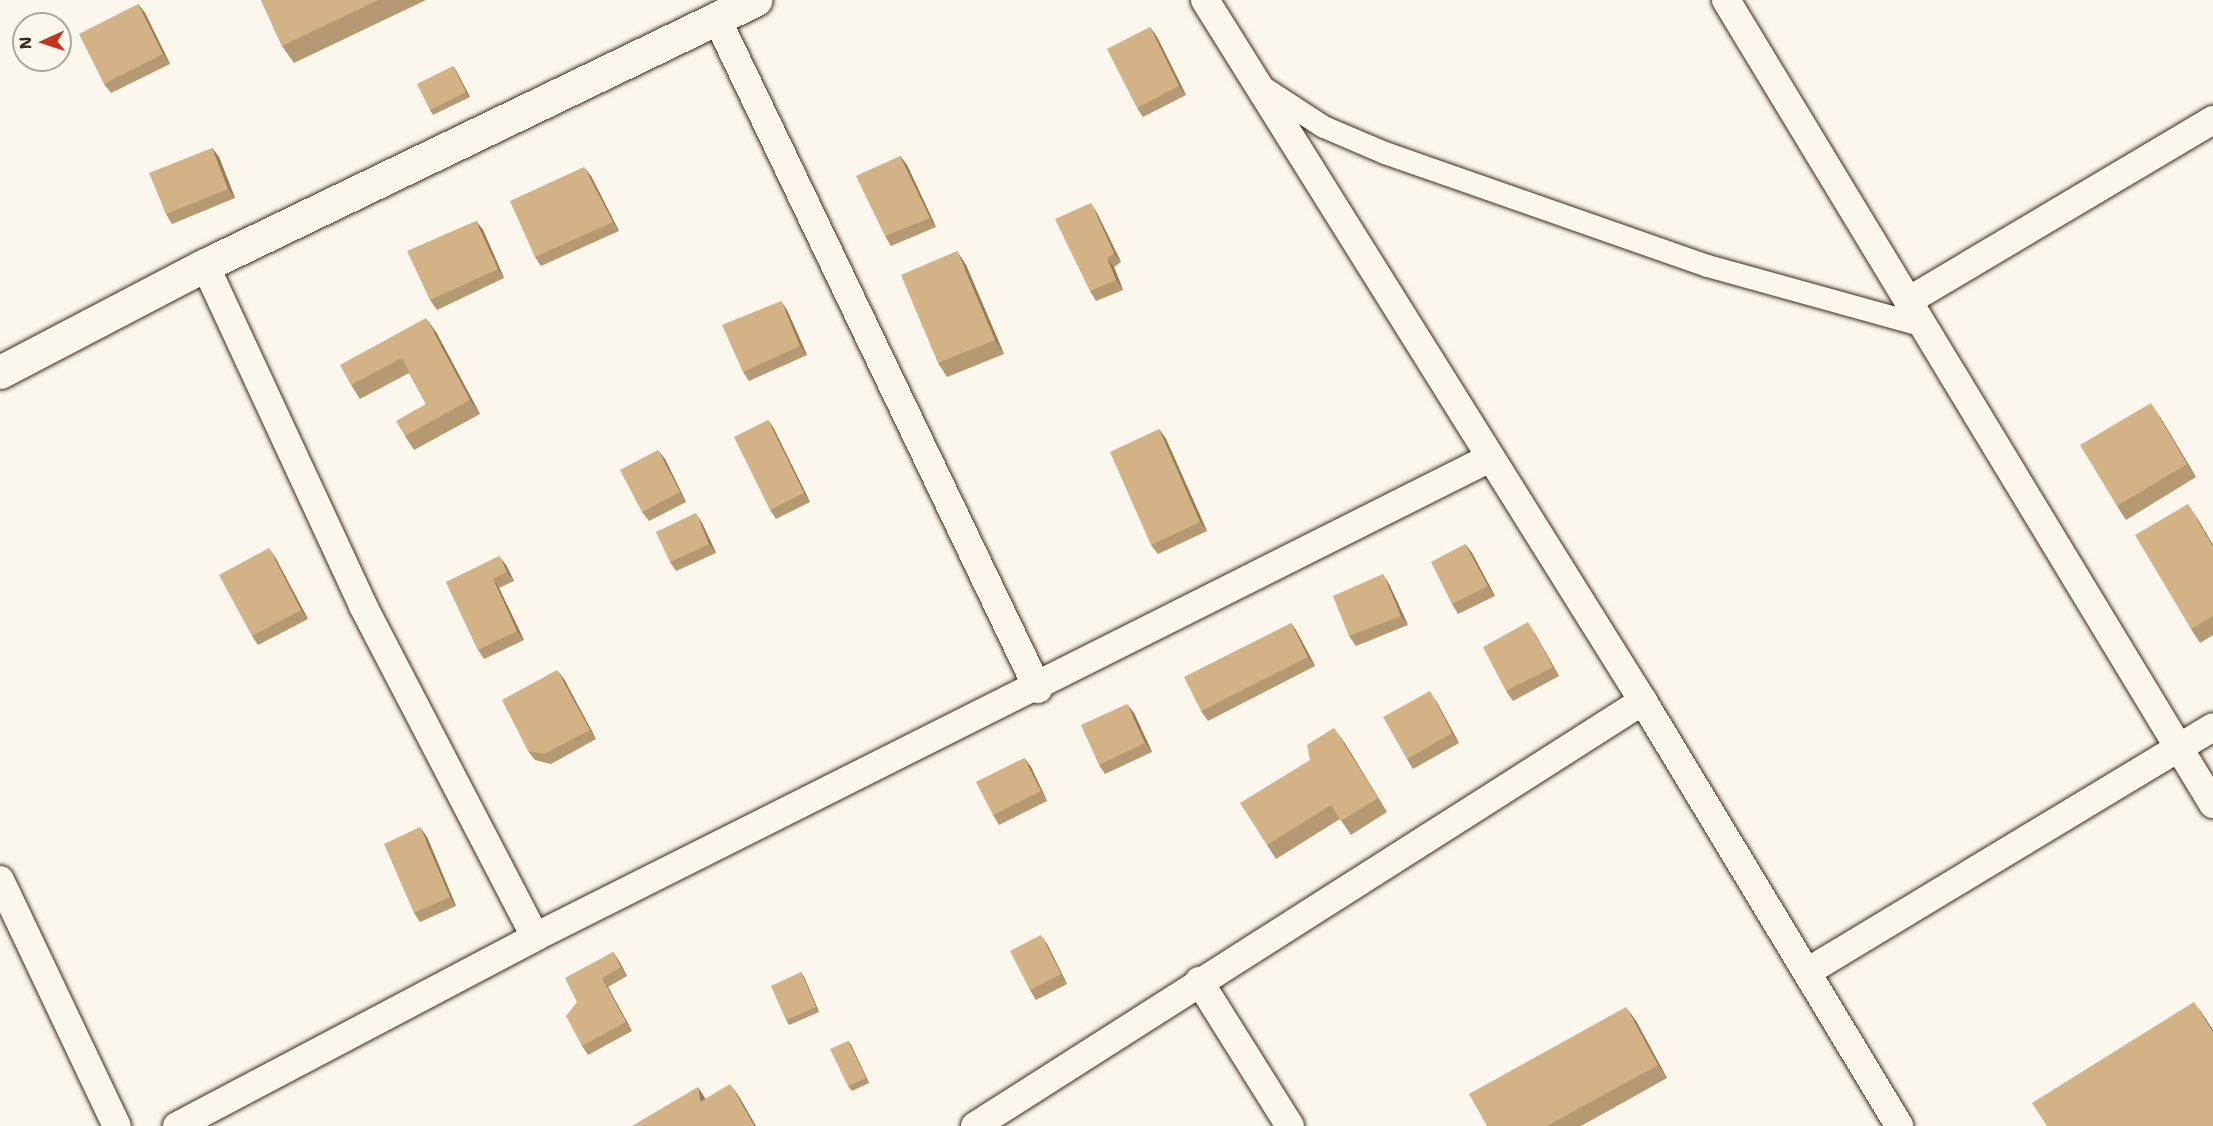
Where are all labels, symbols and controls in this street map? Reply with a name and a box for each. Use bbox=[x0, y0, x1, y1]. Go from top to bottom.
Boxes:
north arrow bbox=[12, 12, 72, 72]
text: N bbox=[15, 36, 36, 50]

